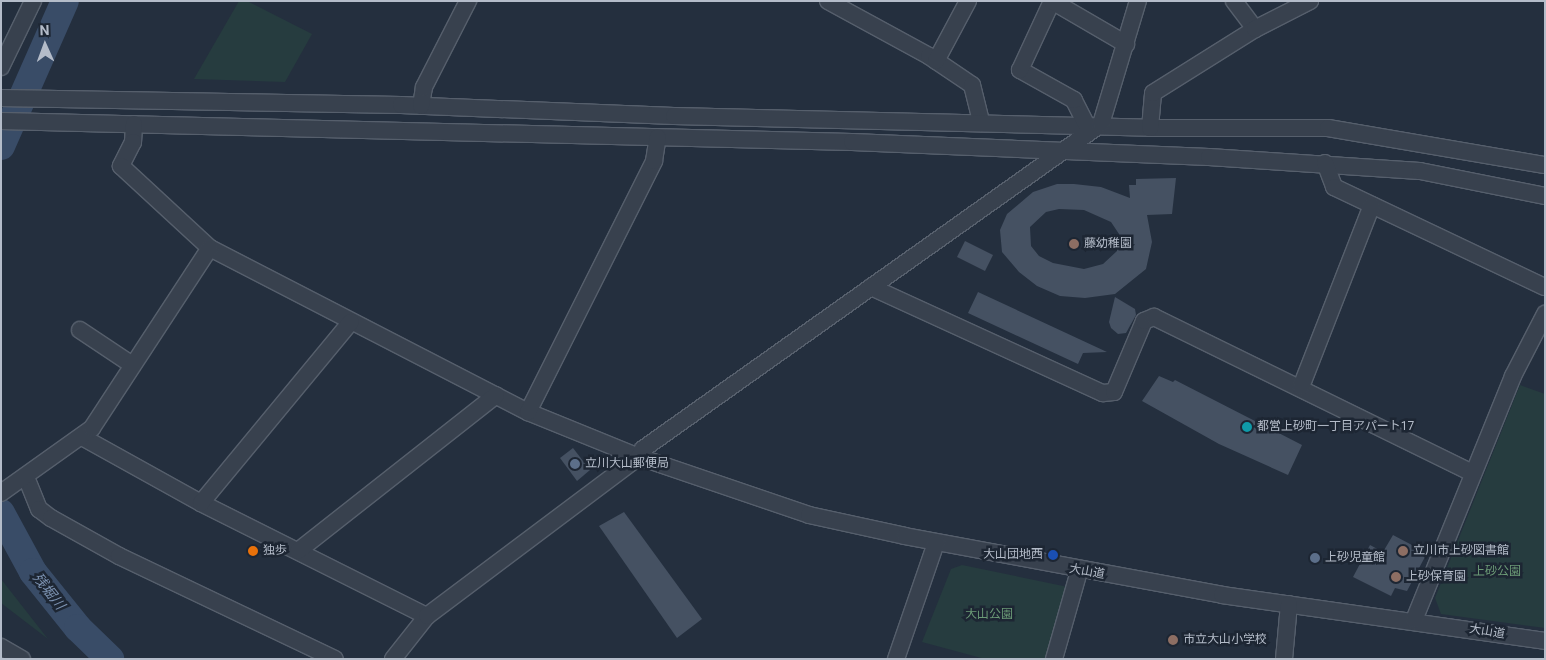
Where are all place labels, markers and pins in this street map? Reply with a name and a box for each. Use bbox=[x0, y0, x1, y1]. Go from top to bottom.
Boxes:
place label: 藤幼稚園 bbox=[1084, 237, 1132, 251]
marker: 藤幼稚園 bbox=[1068, 238, 1080, 250]
place label: 都営上砂町一丁目アパート17 bbox=[1257, 420, 1414, 434]
marker: 都営上砂町一丁目アパート17 bbox=[1241, 421, 1253, 433]
place label: 立川大山郵便局 bbox=[585, 457, 669, 471]
marker: 立川大山郵便局 bbox=[569, 458, 581, 470]
place label: 独歩 bbox=[263, 544, 287, 558]
place label: 立川市上砂図書館 bbox=[1413, 544, 1509, 558]
marker: 独歩 bbox=[247, 545, 259, 557]
marker: 立川市上砂図書館 bbox=[1397, 545, 1409, 557]
place label: 大山団地西 bbox=[983, 548, 1043, 562]
marker: 大山団地西 bbox=[1047, 549, 1059, 561]
place label: 上砂児童館 bbox=[1325, 551, 1385, 565]
marker: 上砂児童館 bbox=[1309, 552, 1321, 564]
place label: 上砂保育園 bbox=[1406, 570, 1466, 584]
marker: 上砂保育園 bbox=[1390, 571, 1402, 583]
place label: 市立大山小学校 bbox=[1183, 633, 1267, 647]
marker: 市立大山小学校 bbox=[1167, 634, 1179, 646]

